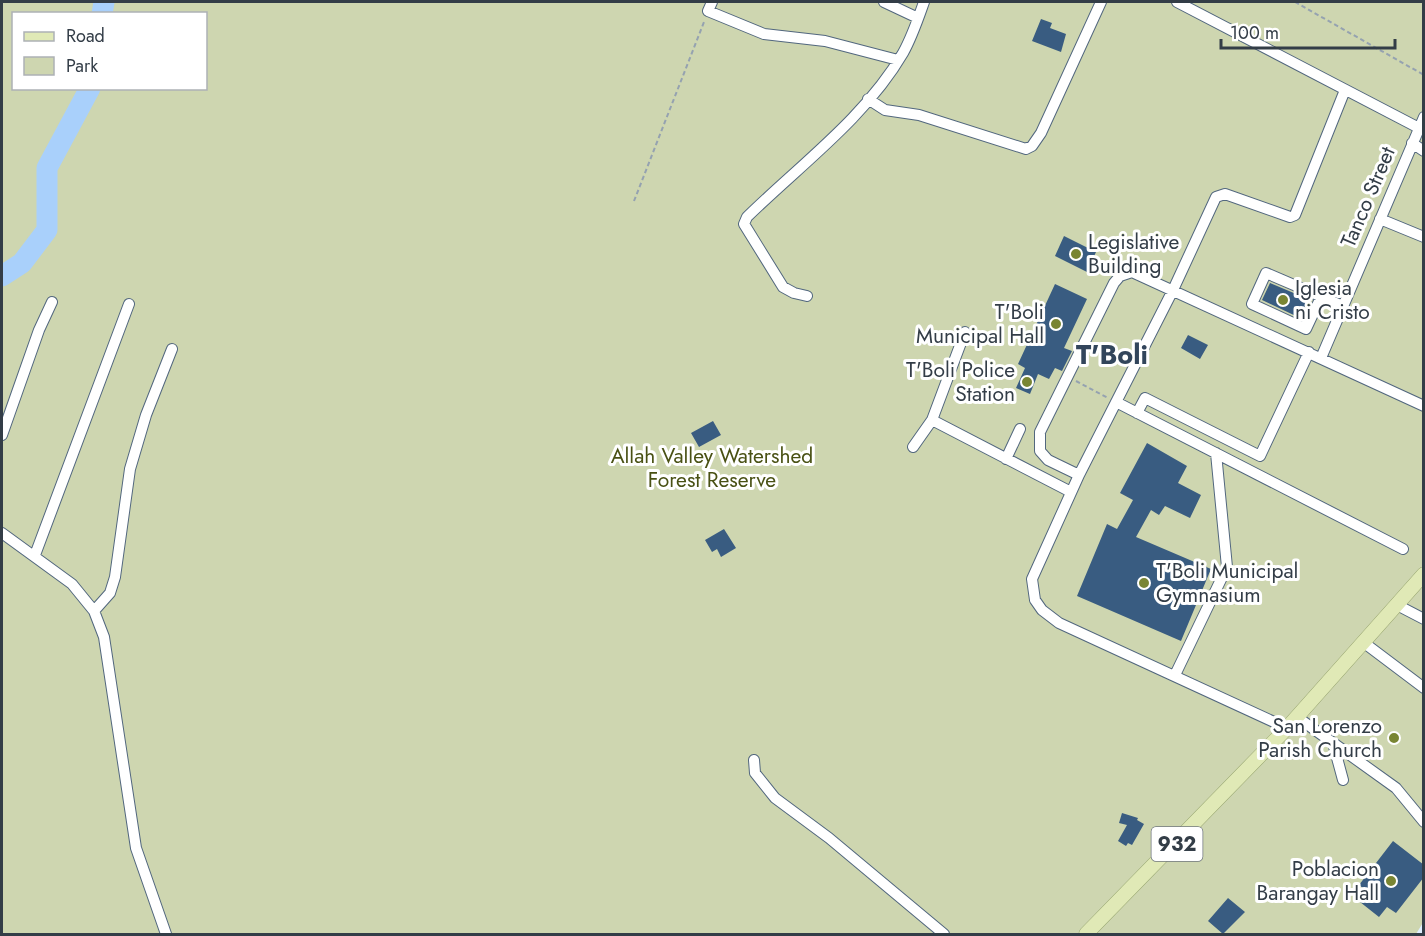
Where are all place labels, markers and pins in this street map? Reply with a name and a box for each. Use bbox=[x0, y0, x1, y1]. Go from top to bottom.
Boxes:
place label: Legislative Building bbox=[1088, 227, 1180, 281]
marker: Legislative Building bbox=[1069, 247, 1083, 261]
place label: Iglesia ni Cristo bbox=[1295, 273, 1370, 327]
marker: Iglesia ni Cristo bbox=[1276, 293, 1290, 307]
place label: T'Boli Municipal Hall bbox=[916, 297, 1044, 351]
marker: T'Boli Municipal Hall bbox=[1049, 317, 1063, 331]
place label: T'Boli Police Station bbox=[906, 355, 1015, 409]
marker: T'Boli Police Station bbox=[1020, 375, 1034, 389]
place label: T'Boli Municipal Gymnasium bbox=[1156, 556, 1298, 610]
marker: T'Boli Municipal Gymnasium bbox=[1137, 576, 1151, 590]
place label: San Lorenzo Parish Church bbox=[1258, 711, 1382, 765]
marker: San Lorenzo Parish Church bbox=[1387, 731, 1401, 745]
place label: Poblacion Barangay Hall bbox=[1257, 854, 1379, 908]
marker: Poblacion Barangay Hall bbox=[1384, 874, 1398, 888]

